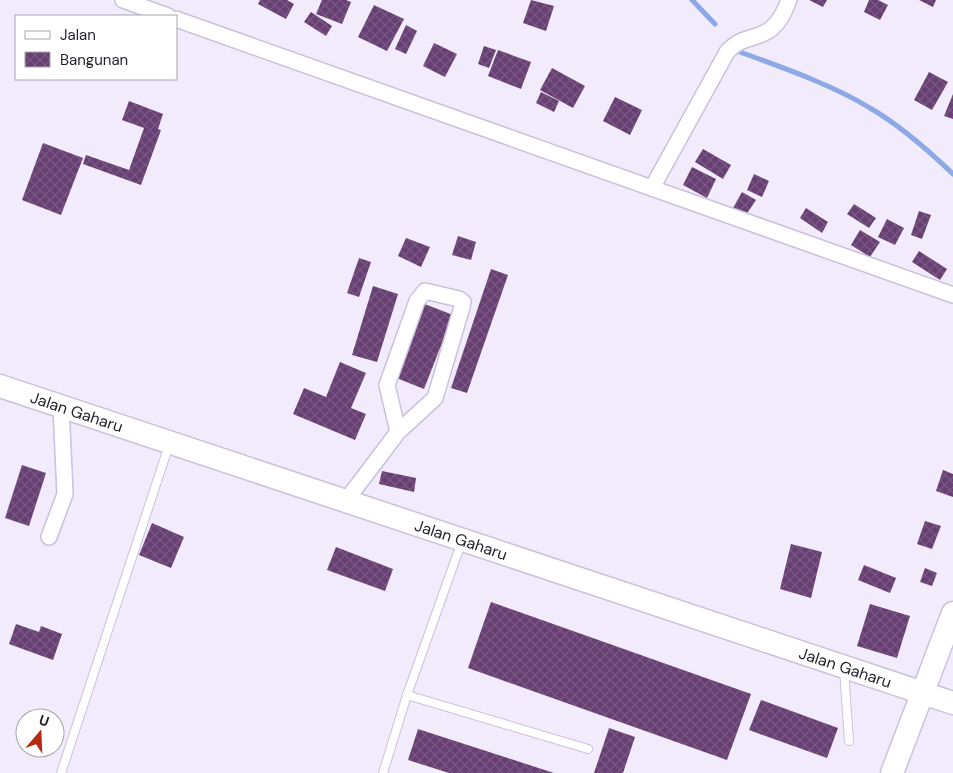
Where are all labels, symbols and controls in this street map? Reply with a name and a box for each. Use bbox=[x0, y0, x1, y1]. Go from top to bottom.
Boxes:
legend bbox=[15, 15, 178, 80]
text: Jalan bbox=[60, 25, 96, 45]
text: Bangunan bbox=[60, 50, 128, 70]
street label: Jalan Gaharu bbox=[28, 386, 126, 437]
street label: Jalan Gaharu bbox=[412, 514, 510, 565]
street label: Jalan Gaharu bbox=[796, 642, 894, 692]
north arrow bbox=[15, 708, 65, 758]
text: U bbox=[37, 711, 52, 731]

